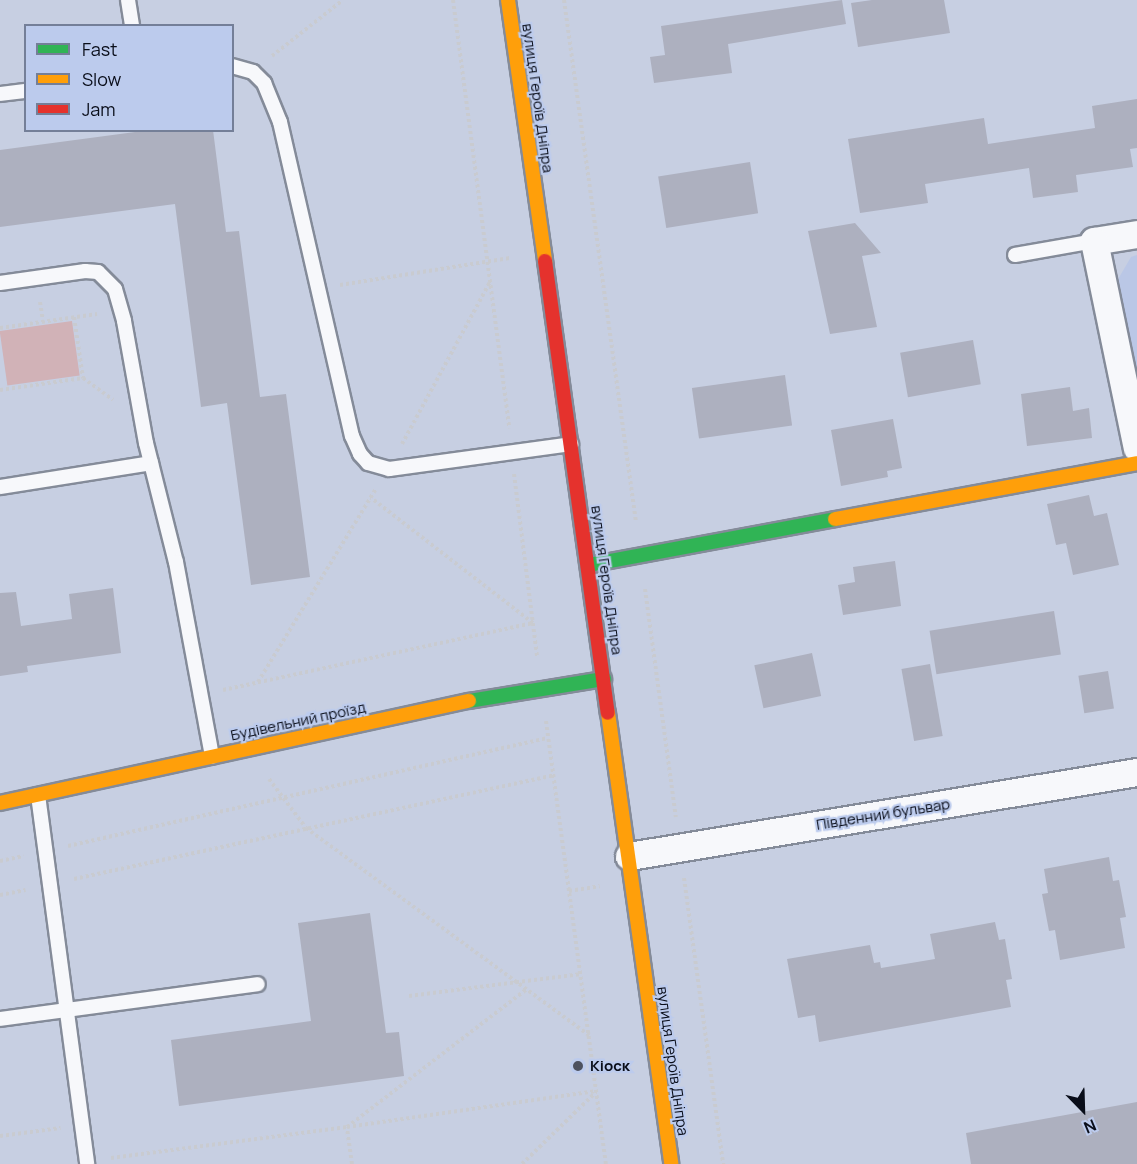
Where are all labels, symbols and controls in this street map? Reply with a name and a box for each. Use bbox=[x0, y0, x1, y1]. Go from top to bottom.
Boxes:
street label: вулиця Героїв Дніпра bbox=[519, 22, 557, 174]
legend bbox=[24, 24, 234, 132]
text: Fast bbox=[82, 37, 117, 61]
text: Slow bbox=[82, 67, 121, 91]
text: Jam bbox=[82, 97, 116, 121]
street label: вулиця Героїв Дніпра bbox=[588, 504, 626, 656]
street label: Будівельний проїзд bbox=[229, 698, 367, 744]
street label: Південний бульвар bbox=[815, 795, 951, 833]
street label: вулиця Героїв Дніпра bbox=[654, 985, 692, 1137]
place label: Кіоск bbox=[590, 1057, 630, 1075]
marker: Кіоск bbox=[571, 1059, 585, 1073]
north arrow bbox=[1053, 1080, 1113, 1140]
text: N bbox=[1080, 1114, 1100, 1139]

